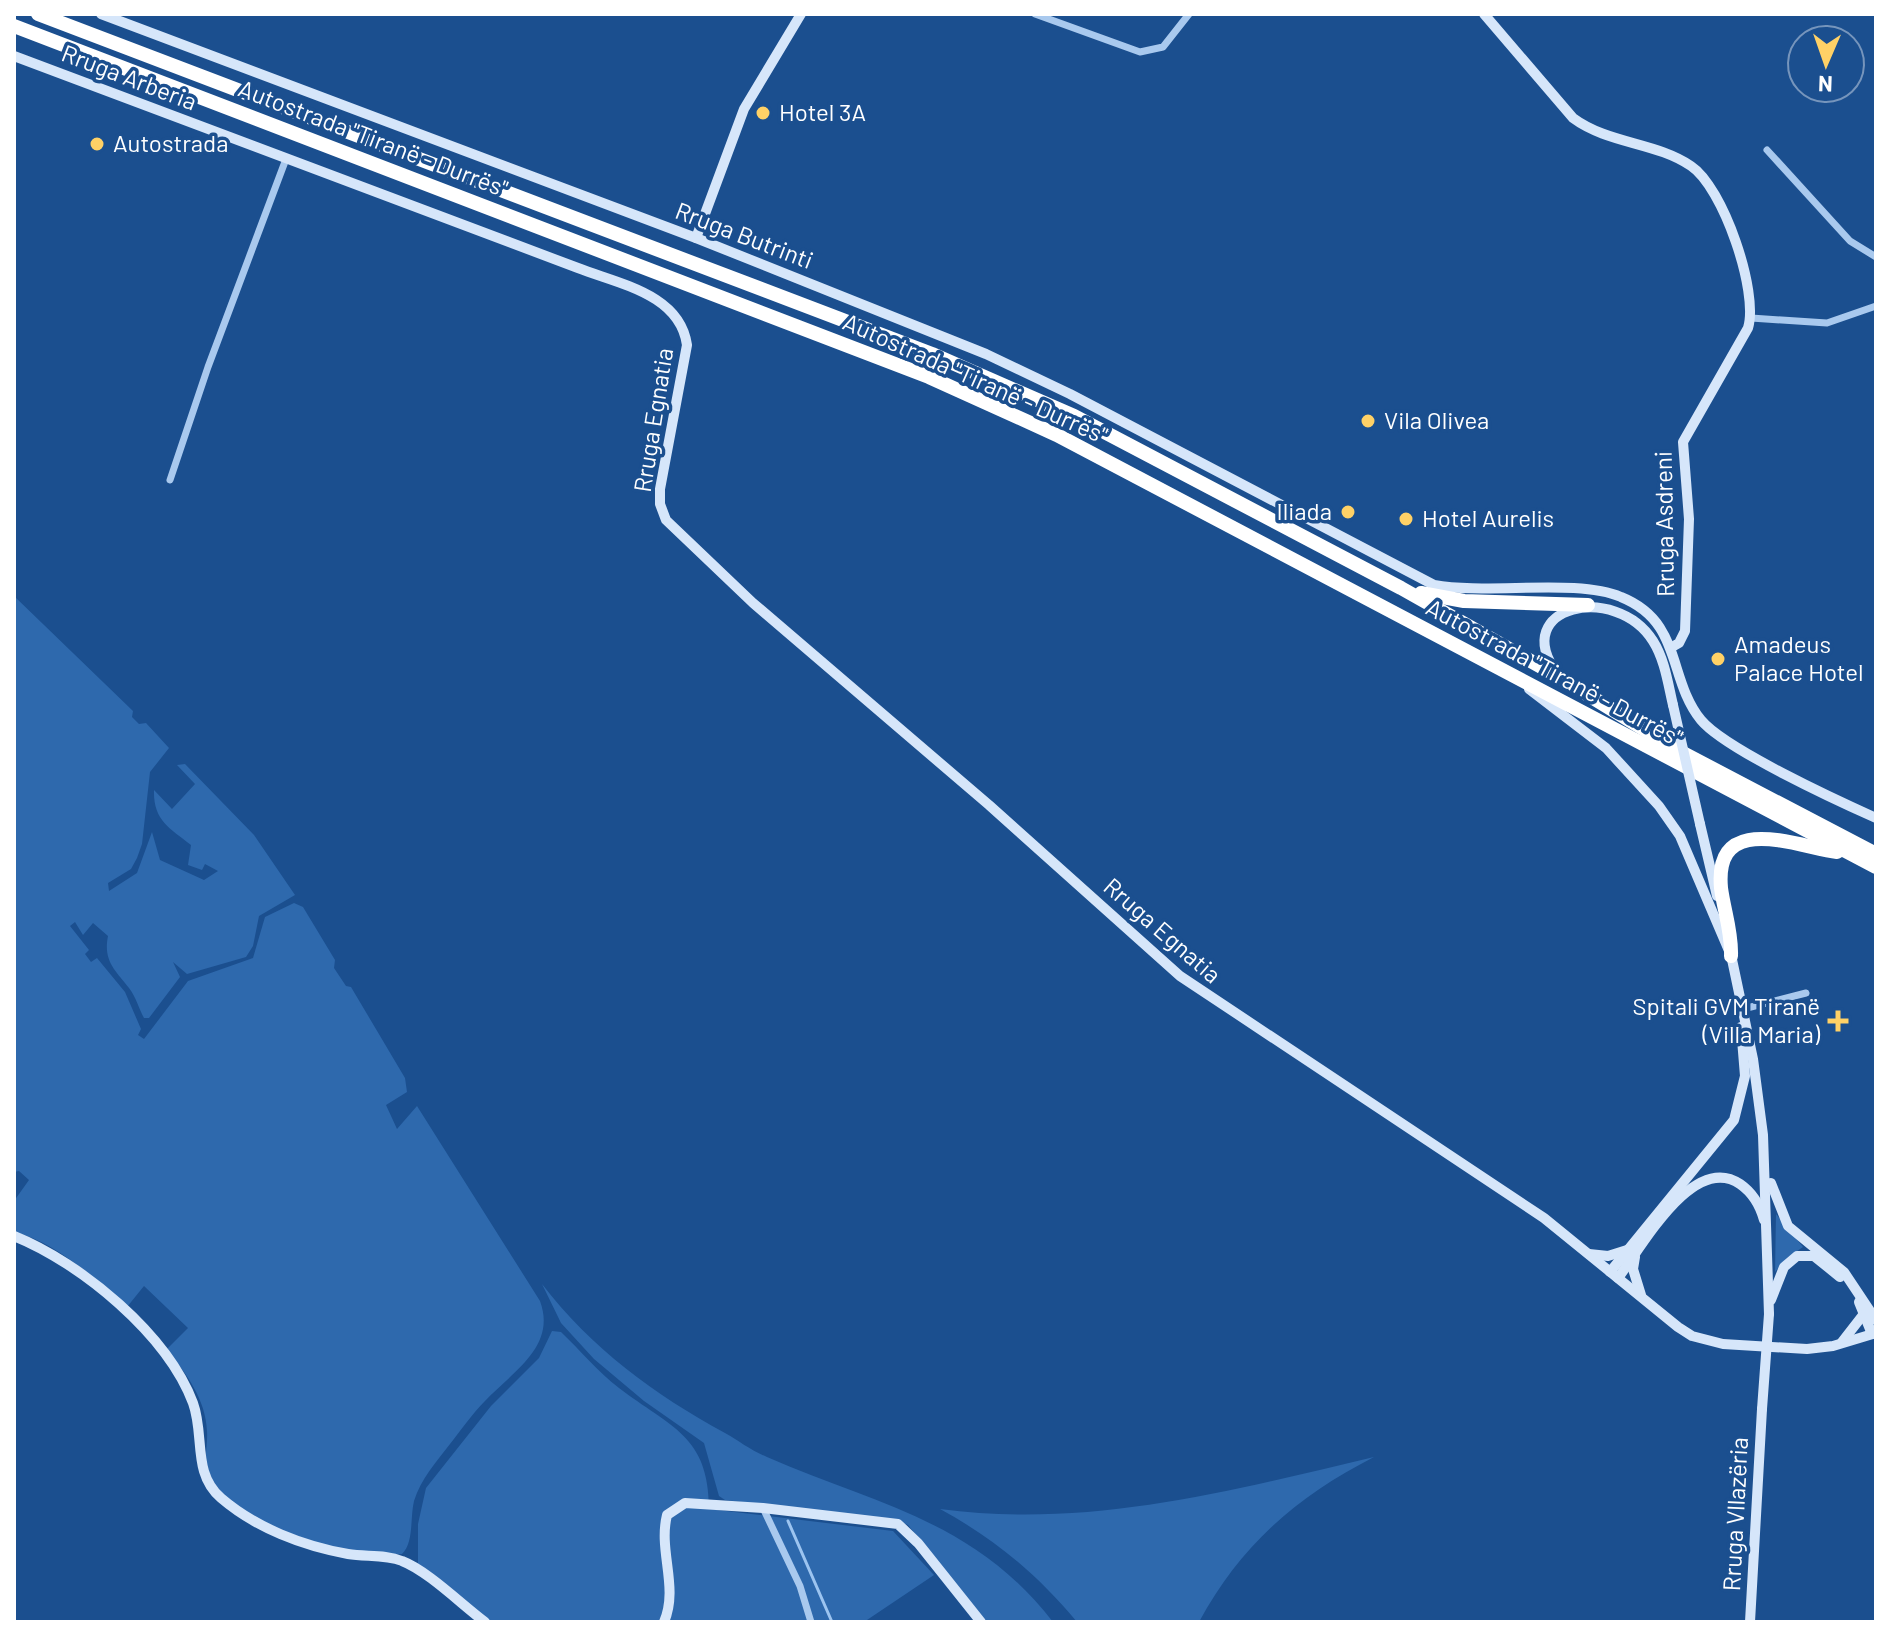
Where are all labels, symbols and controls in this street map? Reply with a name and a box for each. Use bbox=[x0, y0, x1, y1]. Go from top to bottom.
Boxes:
north arrow bbox=[1786, 24, 1866, 104]
street label: Rruga Arberia bbox=[58, 38, 201, 116]
text: N bbox=[1817, 72, 1833, 98]
street label: Autostrada "Tiranë - Durrës" bbox=[235, 73, 512, 202]
place label: Hotel 3A bbox=[779, 97, 866, 126]
marker: Hotel 3A bbox=[754, 104, 772, 122]
place label: Autostrada bbox=[113, 128, 228, 157]
marker: Autostrada bbox=[88, 135, 106, 153]
street label: Rruga Butrinti bbox=[672, 195, 817, 274]
street label: Autostrada "Tiranë - Durrës" bbox=[839, 306, 1112, 449]
street label: Rruga Egnatia bbox=[627, 346, 678, 494]
place label: Vila Olivea bbox=[1384, 405, 1489, 434]
marker: Vila Olivea bbox=[1359, 412, 1377, 430]
street label: Rruga Asdreni bbox=[1648, 451, 1679, 597]
place label: Iliada bbox=[1277, 496, 1332, 525]
marker: Iliada bbox=[1339, 503, 1357, 521]
place label: Hotel Aurelis bbox=[1422, 503, 1554, 532]
marker: Hotel Aurelis bbox=[1397, 510, 1415, 528]
street label: Autostrada "Tiranë - Durrës" bbox=[1422, 592, 1688, 752]
place label: Amadeus Palace Hotel bbox=[1734, 629, 1864, 686]
marker: Amadeus Palace Hotel bbox=[1709, 650, 1727, 668]
street label: Rruga Egnatia bbox=[1098, 871, 1228, 989]
place label: Spitali GVM Tiranë (Villa Maria) bbox=[1633, 991, 1821, 1048]
marker: Spitali GVM Tiranë (Villa Maria) bbox=[1827, 1010, 1849, 1032]
street label: Rruga Vllazëria bbox=[1716, 1436, 1753, 1592]

